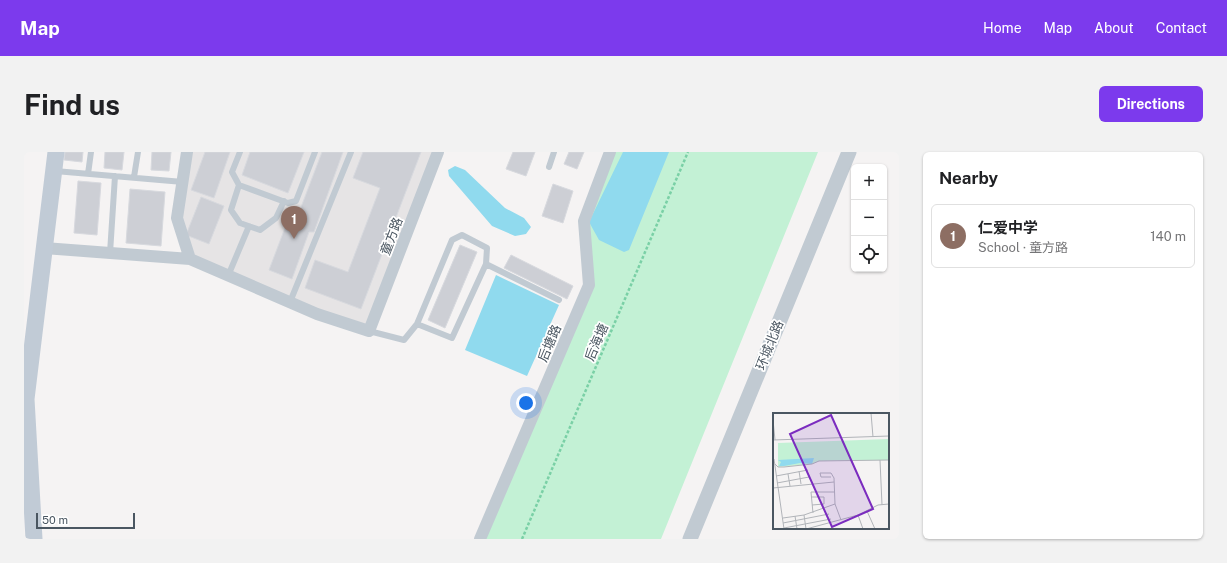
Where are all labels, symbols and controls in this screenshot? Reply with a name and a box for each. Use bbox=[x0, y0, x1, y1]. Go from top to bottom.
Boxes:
text: Map bbox=[20, 17, 60, 39]
text: Home bbox=[983, 20, 1022, 36]
text: Map bbox=[1044, 20, 1072, 36]
text: About bbox=[1094, 20, 1134, 36]
text: Contact bbox=[1156, 20, 1207, 36]
button: Directions bbox=[1099, 86, 1203, 122]
text: Find us bbox=[24, 88, 120, 121]
map controls bbox=[851, 164, 887, 272]
button: + bbox=[851, 164, 887, 200]
text: Nearby bbox=[939, 168, 998, 188]
button: − bbox=[851, 200, 887, 236]
pin: 1 bbox=[281, 206, 307, 239]
street label: 童方路 bbox=[377, 215, 405, 257]
text: 仁爱中学 bbox=[978, 219, 1038, 236]
text: 1 bbox=[950, 229, 956, 244]
text: 140 m bbox=[1150, 229, 1186, 244]
button: locate bbox=[851, 236, 887, 272]
text: School · 童方路 bbox=[978, 240, 1068, 255]
street label: 环城北路 bbox=[753, 318, 786, 372]
street label: 后海塘 bbox=[582, 321, 611, 363]
street label: 后塘路 bbox=[535, 322, 564, 364]
your location bbox=[516, 393, 536, 413]
inset map bbox=[773, 413, 889, 529]
scale bar bbox=[36, 511, 135, 530]
text: 50 m bbox=[42, 514, 68, 526]

